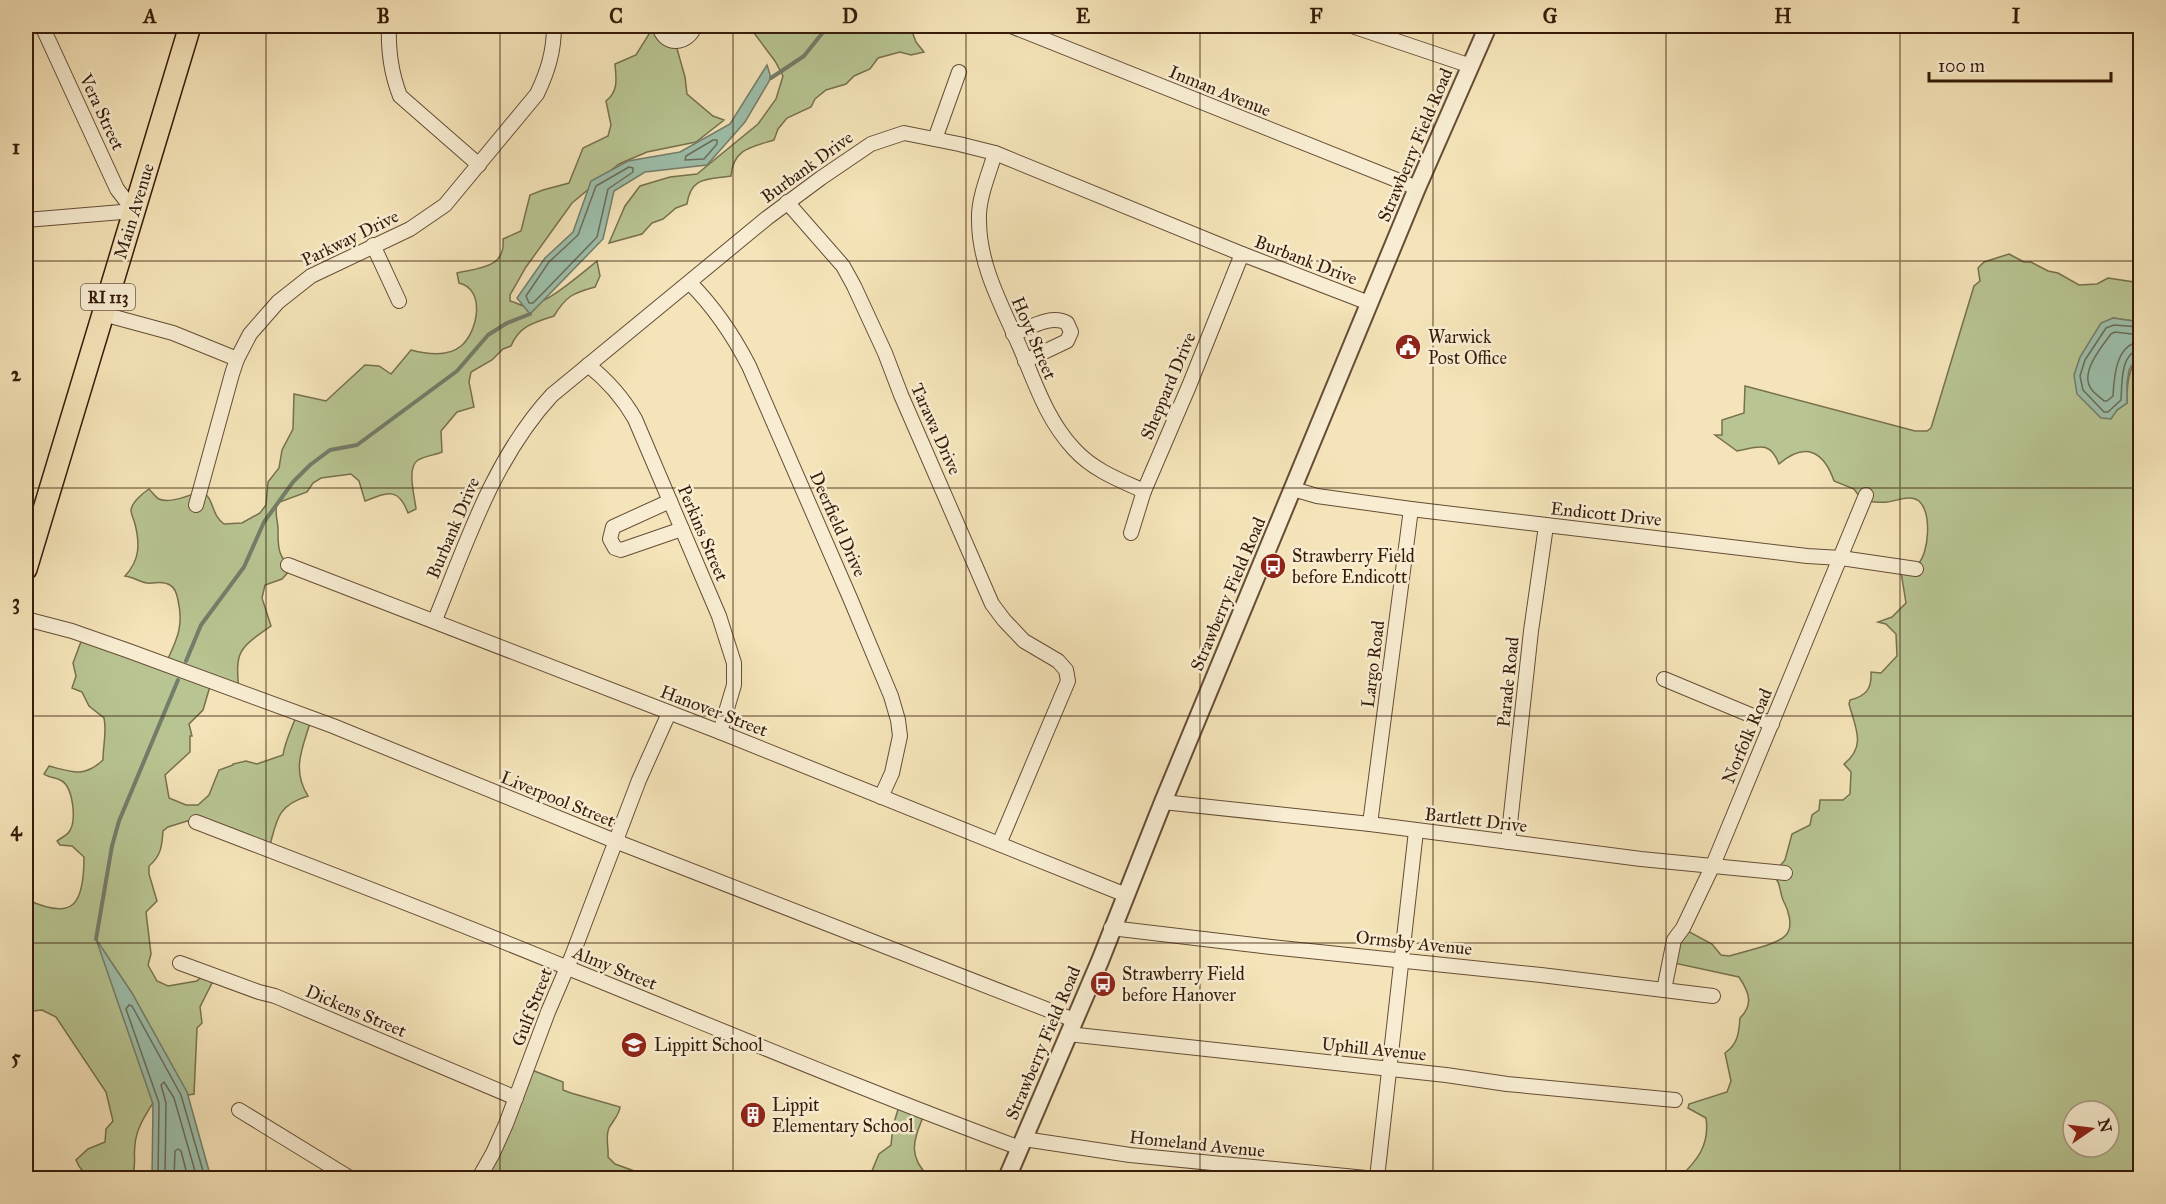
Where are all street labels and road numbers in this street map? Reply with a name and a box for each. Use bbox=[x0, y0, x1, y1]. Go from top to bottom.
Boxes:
street label: Inman Avenue bbox=[1166, 61, 1274, 121]
street label: Strawberry Field Road bbox=[1373, 65, 1457, 225]
street label: Vera Street bbox=[74, 69, 129, 154]
street label: Burbank Drive bbox=[757, 126, 857, 208]
street label: Main Avenue bbox=[109, 161, 159, 261]
street label: Parkway Drive bbox=[298, 205, 402, 271]
street label: Burbank Drive bbox=[1252, 230, 1360, 290]
road number: RI 113 bbox=[81, 284, 135, 310]
street label: Hoyt Street bbox=[1007, 293, 1062, 383]
street label: Sheppard Drive bbox=[1135, 329, 1201, 443]
street label: Tarawa Drive bbox=[906, 380, 966, 478]
street label: Deerfield Drive bbox=[805, 468, 871, 580]
street label: Burbank Drive bbox=[422, 474, 484, 582]
street label: Perkins Street bbox=[673, 482, 733, 585]
street label: Endicott Drive bbox=[1549, 497, 1663, 531]
street label: Strawberry Field Road bbox=[1186, 514, 1270, 674]
street label: Largo Road bbox=[1357, 619, 1390, 709]
street label: Parade Road bbox=[1492, 636, 1524, 728]
street label: Hanover Street bbox=[657, 680, 771, 742]
street label: Norfolk Road bbox=[1717, 685, 1777, 787]
street label: Liverpool Street bbox=[498, 766, 619, 832]
street label: Bartlett Drive bbox=[1423, 803, 1529, 837]
street label: Ormsby Avenue bbox=[1355, 926, 1473, 960]
street label: Almy Street bbox=[569, 941, 661, 995]
street label: Strawberry Field Road bbox=[1001, 963, 1085, 1123]
street label: Gulf Street bbox=[507, 964, 557, 1049]
street label: Dickens Street bbox=[302, 980, 410, 1042]
street label: Uphill Avenue bbox=[1320, 1033, 1428, 1065]
street label: Homeland Avenue bbox=[1128, 1126, 1266, 1162]

